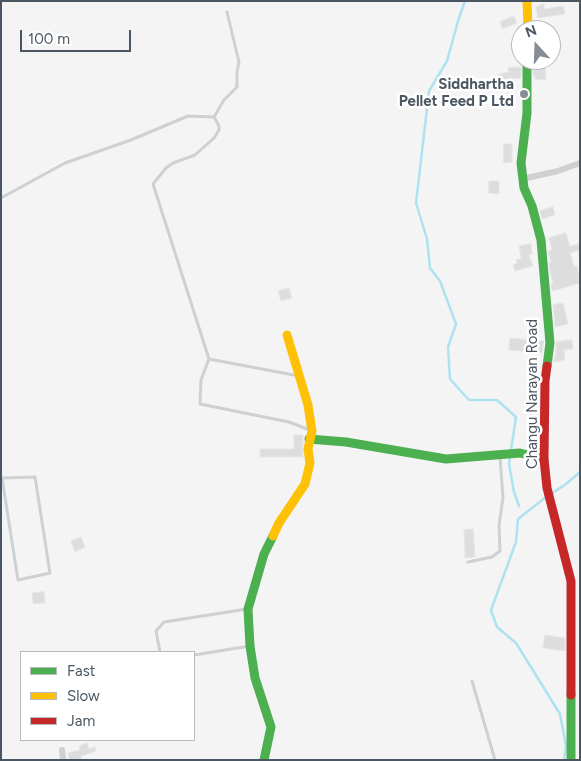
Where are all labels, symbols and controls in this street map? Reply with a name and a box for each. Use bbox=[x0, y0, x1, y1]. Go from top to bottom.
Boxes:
scale bar bbox=[22, 20, 134, 52]
north arrow bbox=[511, 20, 561, 70]
text: N bbox=[523, 22, 539, 41]
text: 100 m bbox=[28, 30, 70, 48]
place label: Siddhartha Pellet Feed P Ltd bbox=[399, 76, 514, 111]
marker: Siddhartha Pellet Feed P Ltd bbox=[518, 88, 530, 100]
street label: Changu Narayan Road bbox=[524, 319, 542, 469]
legend bbox=[20, 651, 195, 741]
text: Fast bbox=[67, 662, 95, 680]
text: Slow bbox=[67, 687, 100, 705]
text: Jam bbox=[67, 712, 95, 730]

